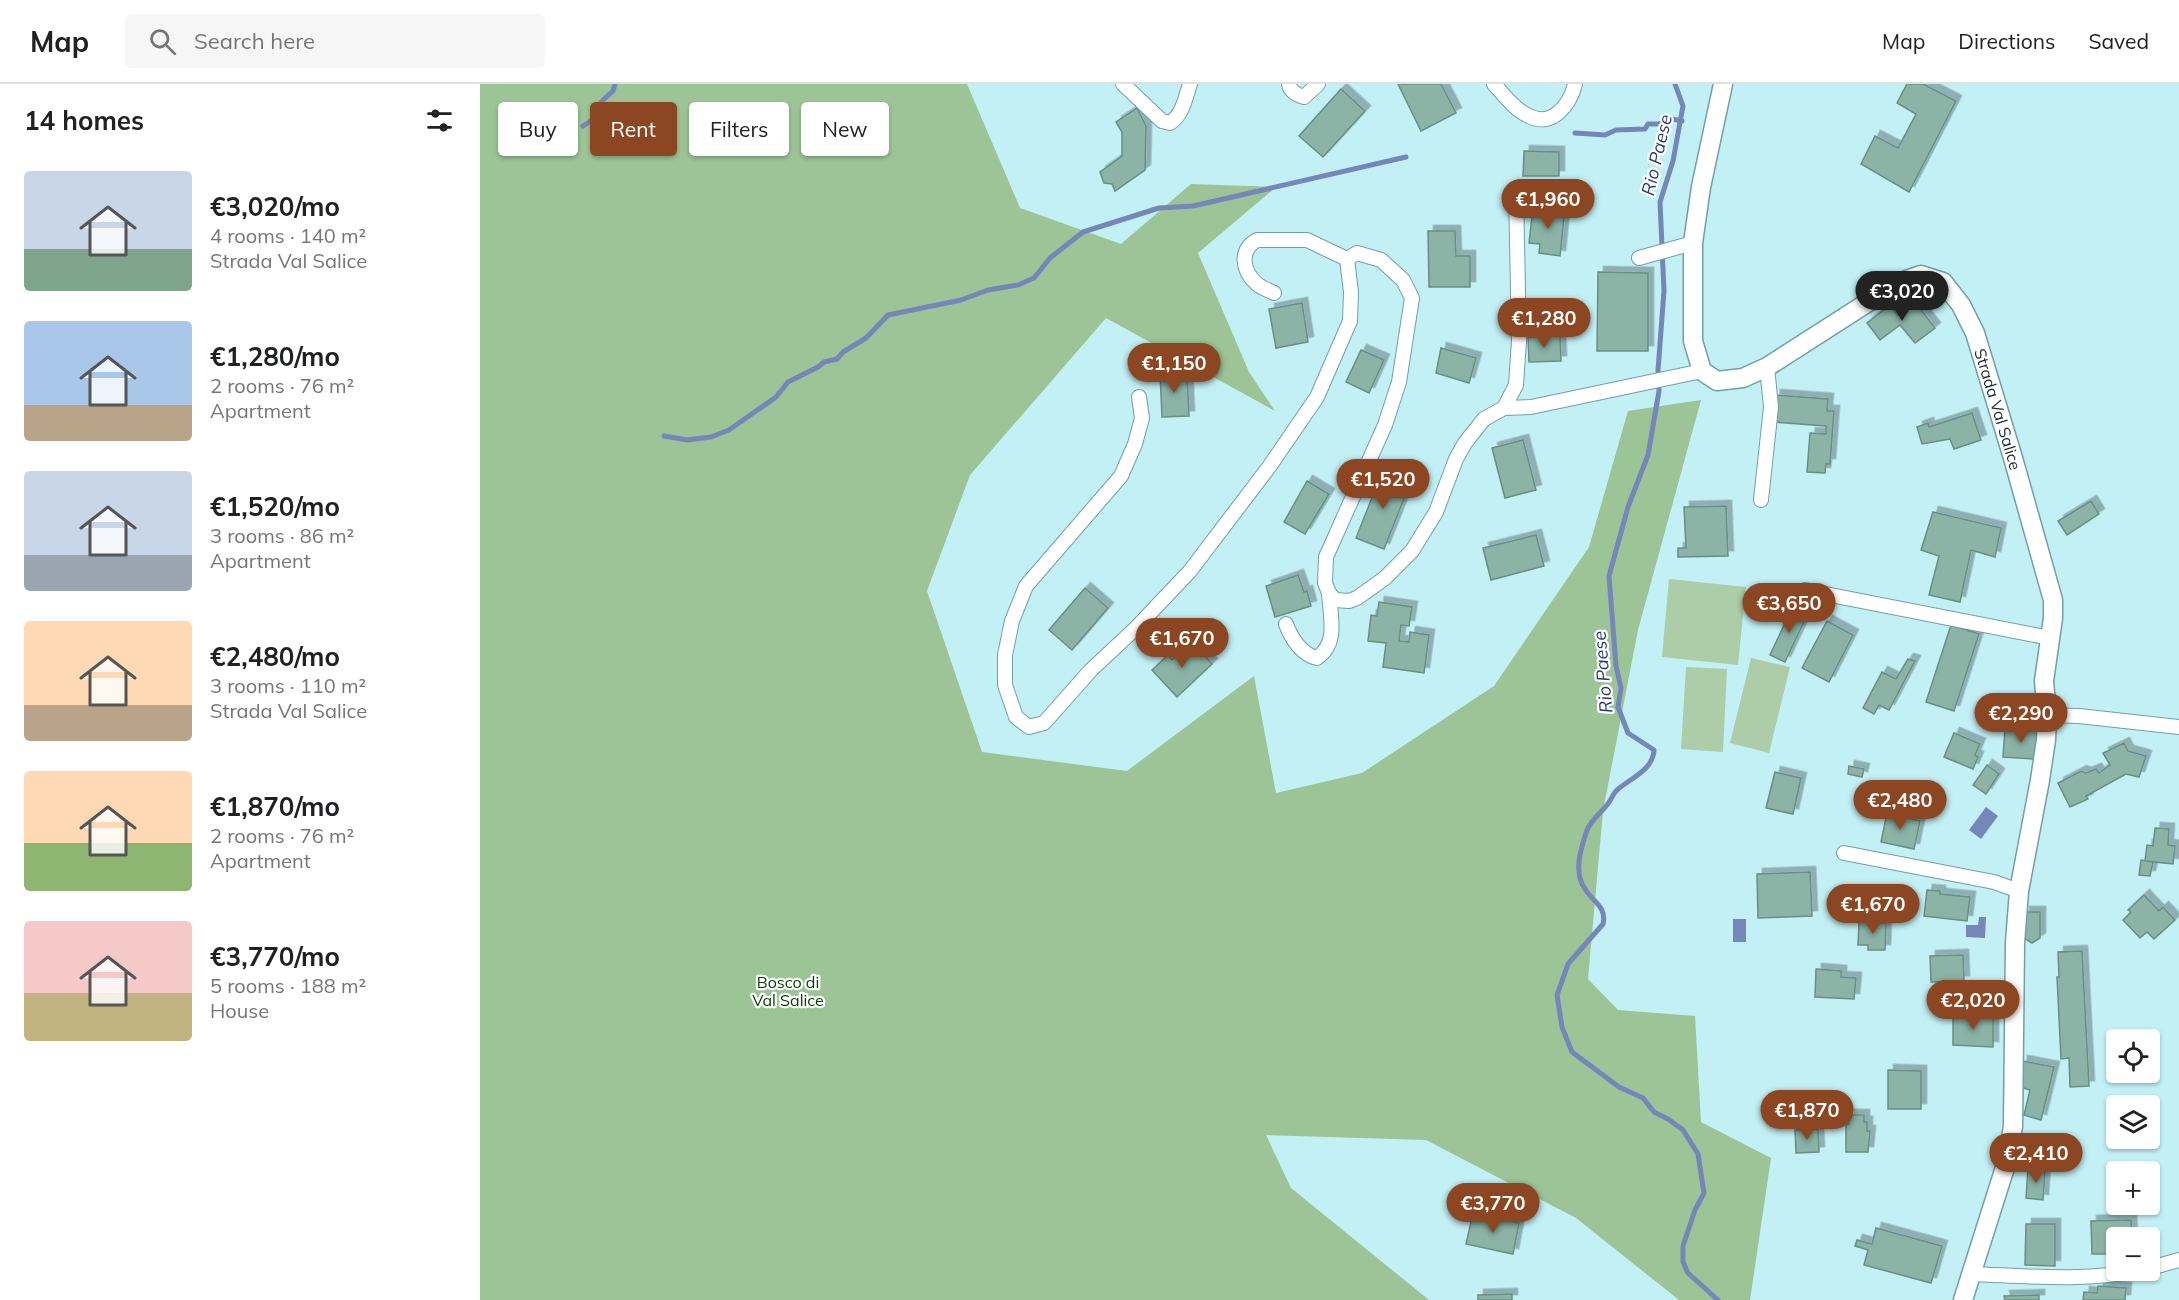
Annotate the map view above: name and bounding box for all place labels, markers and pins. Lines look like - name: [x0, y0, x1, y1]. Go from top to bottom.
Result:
- pin: €1,960: [1499, 179, 1597, 230]
- pin: €3,020: [1853, 271, 1951, 322]
- pin: €1,280: [1495, 298, 1593, 349]
- pin: €1,150: [1125, 343, 1223, 394]
- pin: €1,520: [1334, 459, 1432, 510]
- pin: €3,650: [1740, 583, 1838, 634]
- pin: €1,670: [1133, 618, 1231, 669]
- pin: €2,290: [1972, 693, 2070, 744]
- pin: €2,480: [1851, 780, 1949, 831]
- pin: €1,670: [1824, 884, 1922, 935]
- pin: €2,020: [1924, 980, 2022, 1031]
- pin: €1,870: [1758, 1090, 1856, 1141]
- pin: €2,410: [1987, 1133, 2085, 1184]
- pin: €3,770: [1444, 1183, 1542, 1234]

